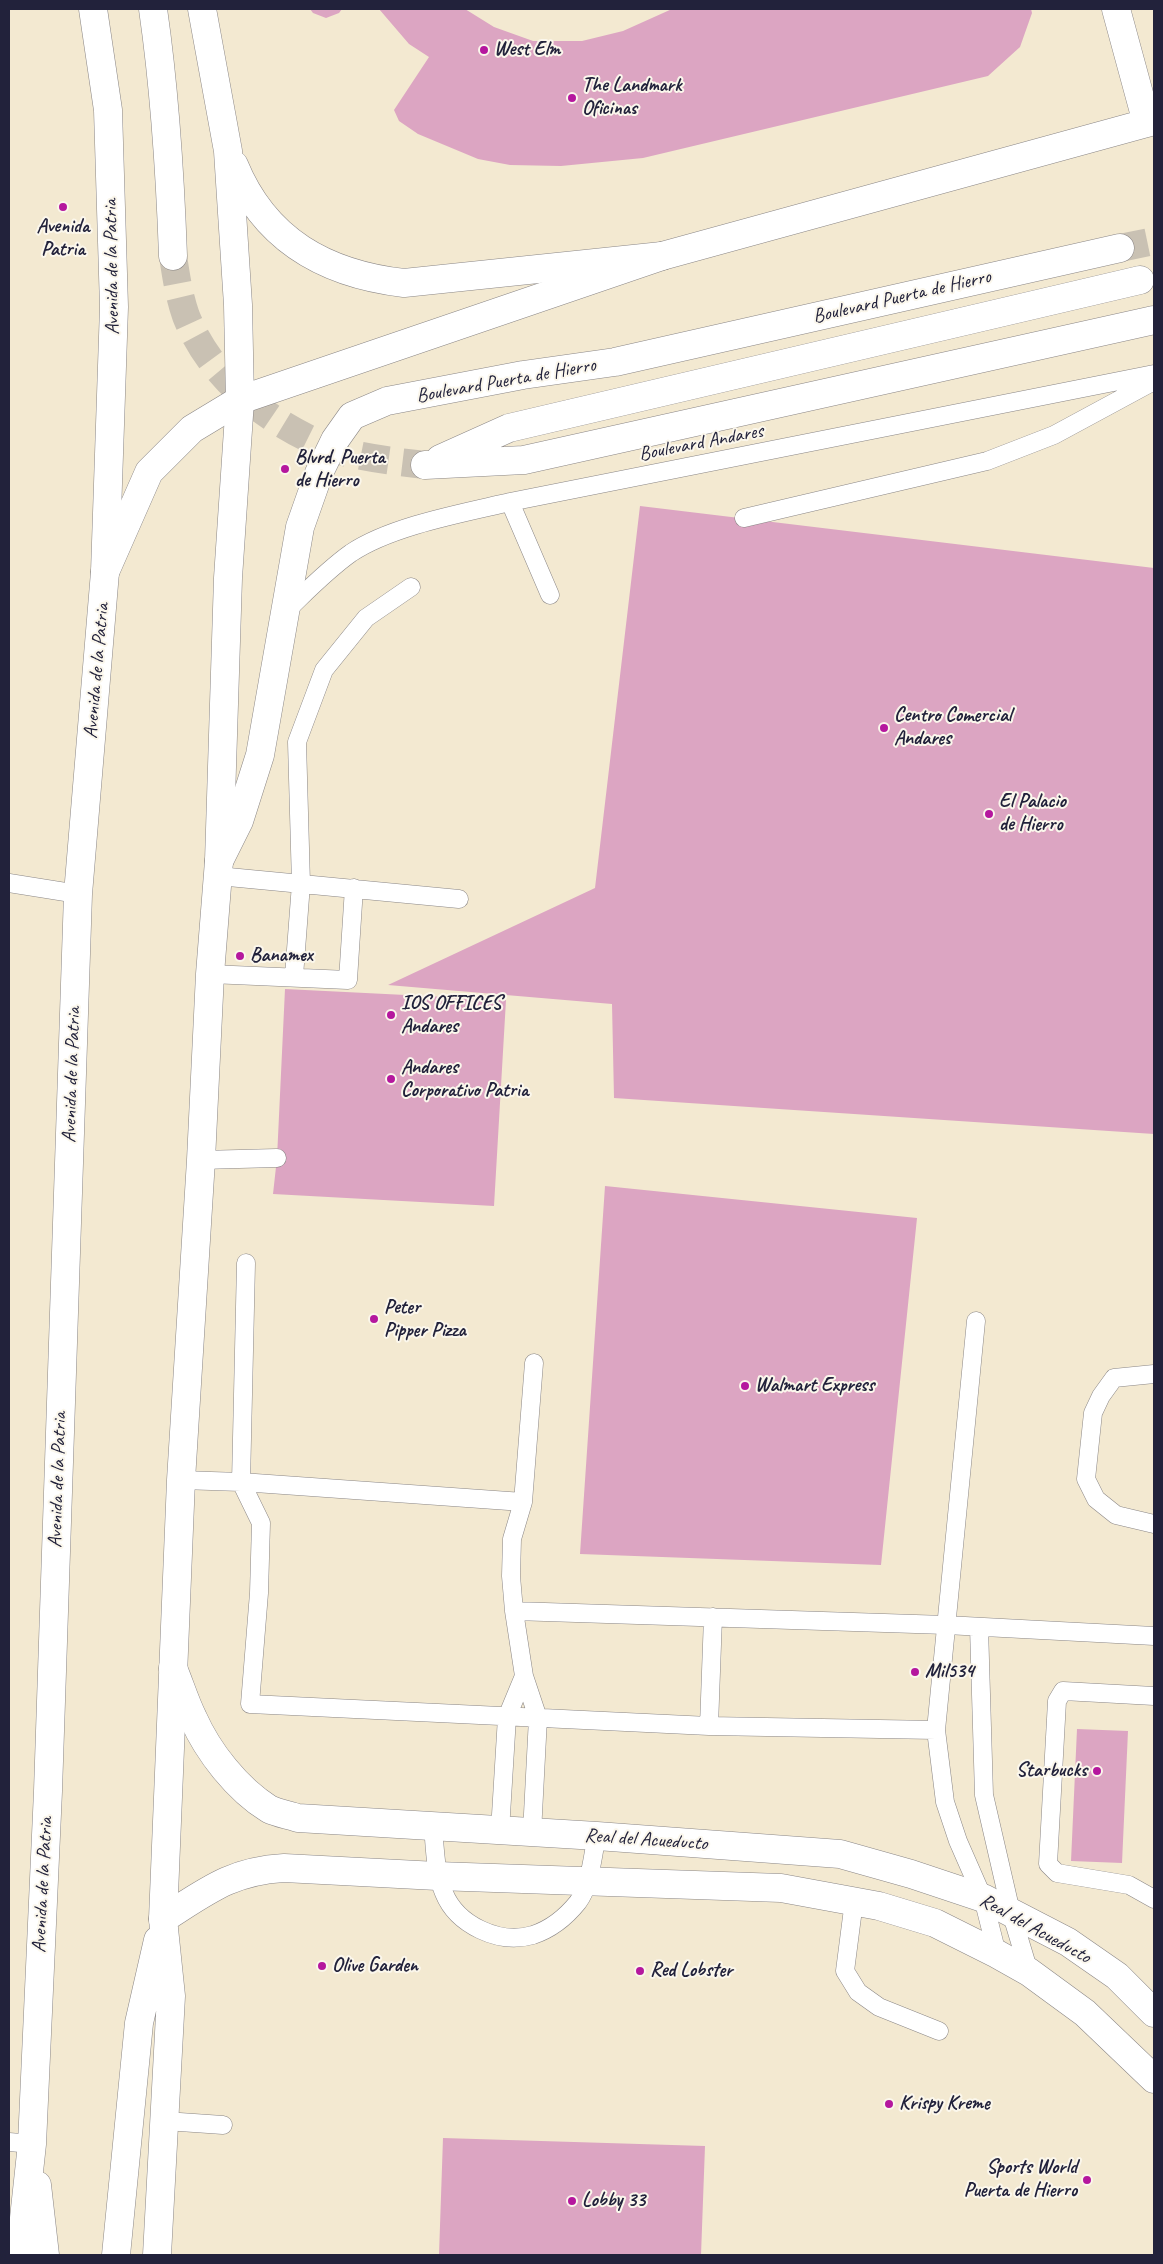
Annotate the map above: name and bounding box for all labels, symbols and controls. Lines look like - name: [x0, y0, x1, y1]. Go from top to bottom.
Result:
- place label: West Elm: [494, 38, 560, 62]
- marker: West Elm: [478, 44, 490, 56]
- place label: The Landmark Oficinas: [582, 74, 681, 121]
- marker: The Landmark Oficinas: [566, 92, 578, 104]
- street label: Avenida de la Patria: [99, 199, 125, 335]
- marker: Avenida Patria: [57, 201, 69, 213]
- place label: Avenida Patria: [37, 215, 89, 262]
- street label: Boulevard Puerta de Hierro: [811, 265, 993, 329]
- street label: Boulevard Puerta de Hierro: [414, 353, 598, 409]
- street label: Boulevard Andares: [637, 419, 765, 467]
- place label: Blvrd. Puerta de Hierro: [295, 446, 385, 493]
- marker: Blvrd. Puerta de Hierro: [279, 463, 291, 475]
- street label: Avenida de la Patria: [79, 602, 115, 740]
- place label: Centro Comercial Andares: [894, 704, 1011, 751]
- marker: Centro Comercial Andares: [878, 722, 890, 734]
- place label: El Palacio de Hierro: [999, 790, 1066, 837]
- marker: El Palacio de Hierro: [983, 808, 995, 820]
- place label: Banamex: [250, 944, 313, 968]
- marker: Banamex: [234, 950, 246, 962]
- place label: IOS OFFICES Andares: [401, 992, 501, 1039]
- street label: Avenida de la Patria: [58, 1007, 86, 1143]
- marker: IOS OFFICES Andares: [385, 1009, 397, 1021]
- place label: Andares Corporativo Patria: [401, 1056, 528, 1103]
- marker: Andares Corporativo Patria: [385, 1073, 397, 1085]
- place label: Peter Pipper Pizza: [384, 1296, 466, 1343]
- marker: Peter Pipper Pizza: [368, 1313, 380, 1325]
- place label: Walmart Express: [755, 1374, 874, 1398]
- marker: Walmart Express: [739, 1380, 751, 1392]
- street label: Avenida de la Patria: [44, 1412, 72, 1548]
- place label: Mil534: [925, 1660, 974, 1684]
- marker: Mil534: [909, 1666, 921, 1678]
- place label: Starbucks: [1016, 1759, 1087, 1783]
- marker: Starbucks: [1091, 1765, 1103, 1777]
- street label: Avenida de la Patria: [27, 1817, 59, 1953]
- street label: Real del Acueducto: [584, 1824, 708, 1856]
- street label: Real del Acueducto: [975, 1889, 1095, 1969]
- place label: Olive Garden: [332, 1954, 418, 1978]
- place label: Red Lobster: [650, 1959, 732, 1983]
- marker: Olive Garden: [316, 1960, 328, 1972]
- marker: Red Lobster: [634, 1965, 646, 1977]
- place label: Krispy Kreme: [899, 2092, 990, 2116]
- marker: Krispy Kreme: [883, 2098, 895, 2110]
- place label: Sports World Puerta de Hierro: [964, 2156, 1077, 2203]
- marker: Sports World Puerta de Hierro: [1081, 2174, 1093, 2186]
- place label: Lobby 33: [582, 2189, 645, 2213]
- marker: Lobby 33: [566, 2195, 578, 2207]

